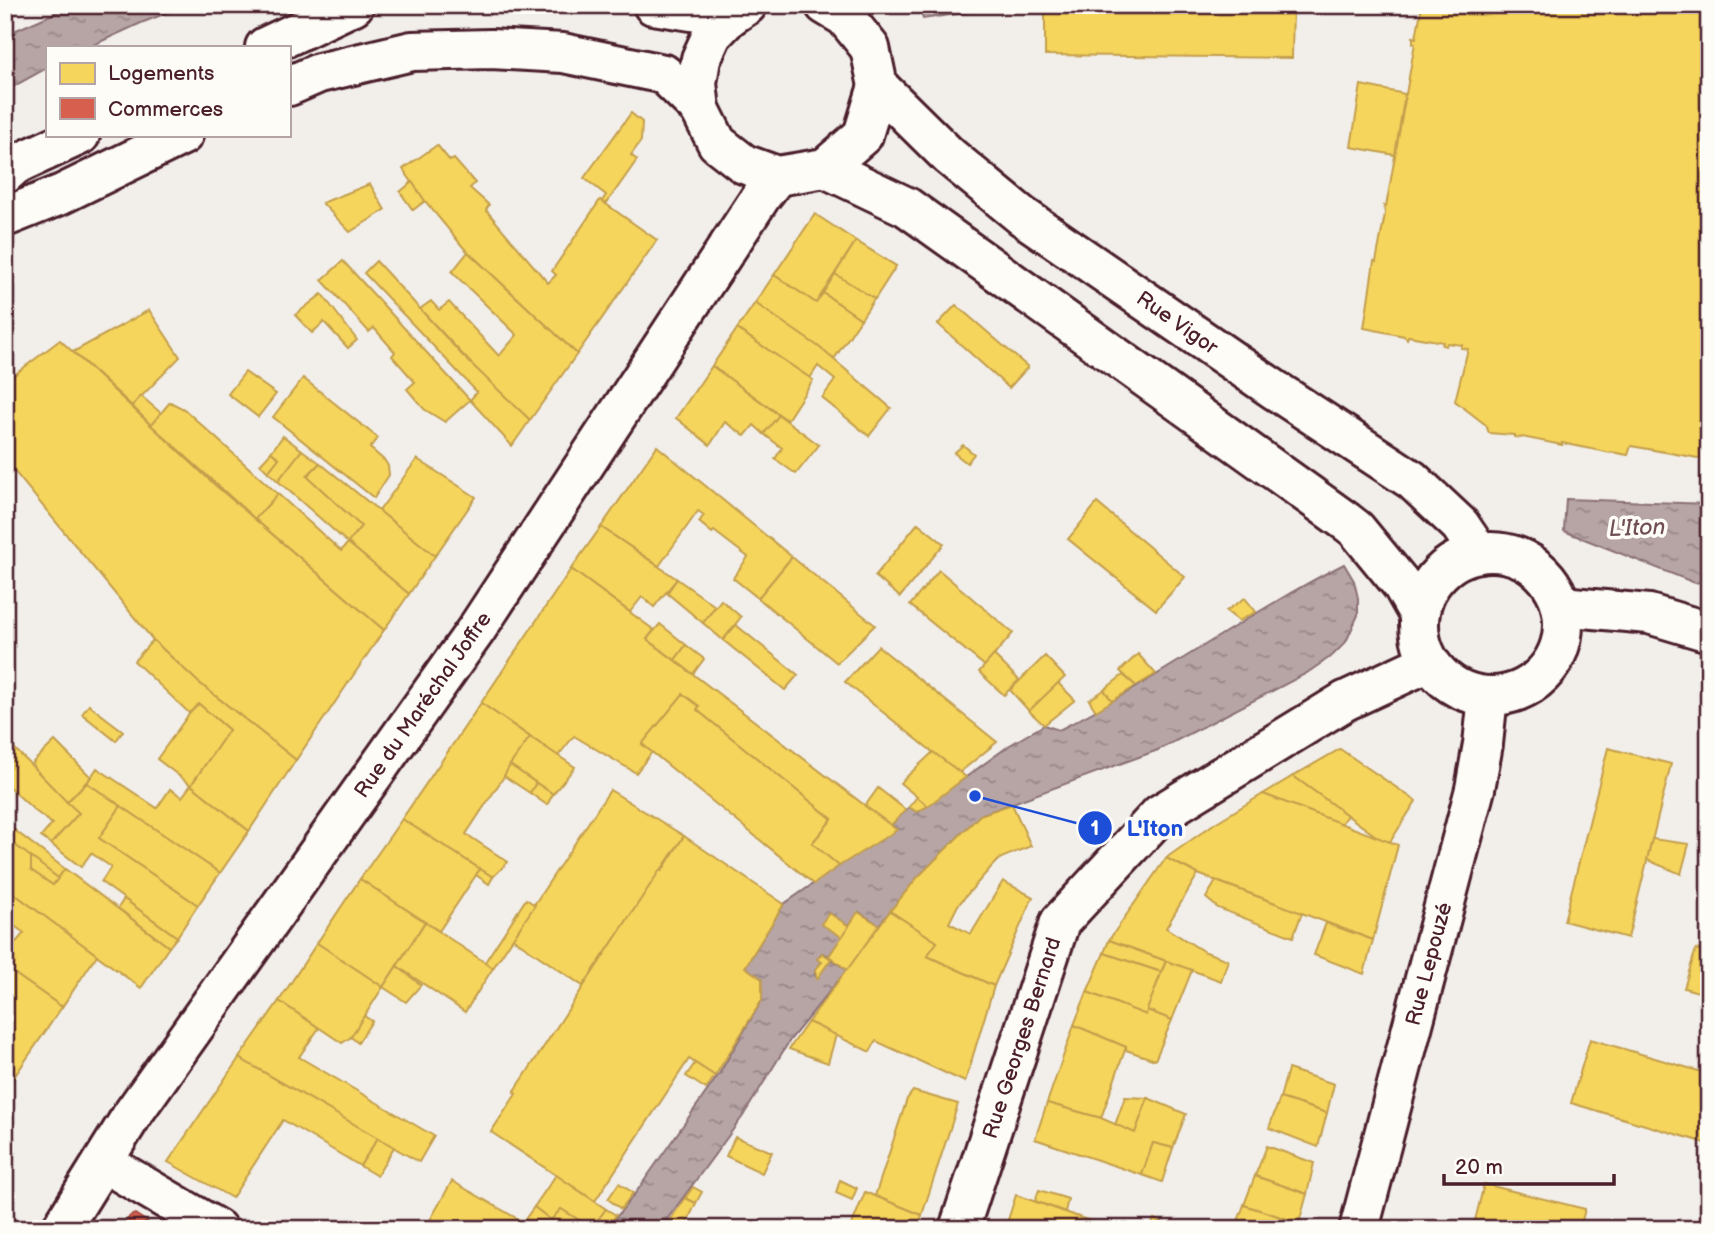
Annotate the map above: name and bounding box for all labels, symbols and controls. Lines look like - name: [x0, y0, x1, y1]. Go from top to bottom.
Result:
- legend: [46, 46, 290, 136]
- text: Logements: [108, 61, 214, 86]
- text: Commerces: [108, 97, 223, 122]
- street label: Rue Vigor: [1131, 286, 1223, 360]
- water label: L'Iton: [1608, 513, 1666, 543]
- street label: Rue du Maréchal Joffre: [349, 607, 497, 803]
- callout: L'Iton: [1077, 806, 1197, 850]
- text: L'Iton: [1127, 815, 1183, 843]
- text: 1: [1091, 816, 1099, 841]
- street label: Rue Lepouzé: [1401, 899, 1458, 1028]
- street label: Rue Georges Bernard: [978, 934, 1066, 1142]
- scale bar: [1444, 1143, 1614, 1187]
- text: 20 m: [1455, 1155, 1503, 1180]

